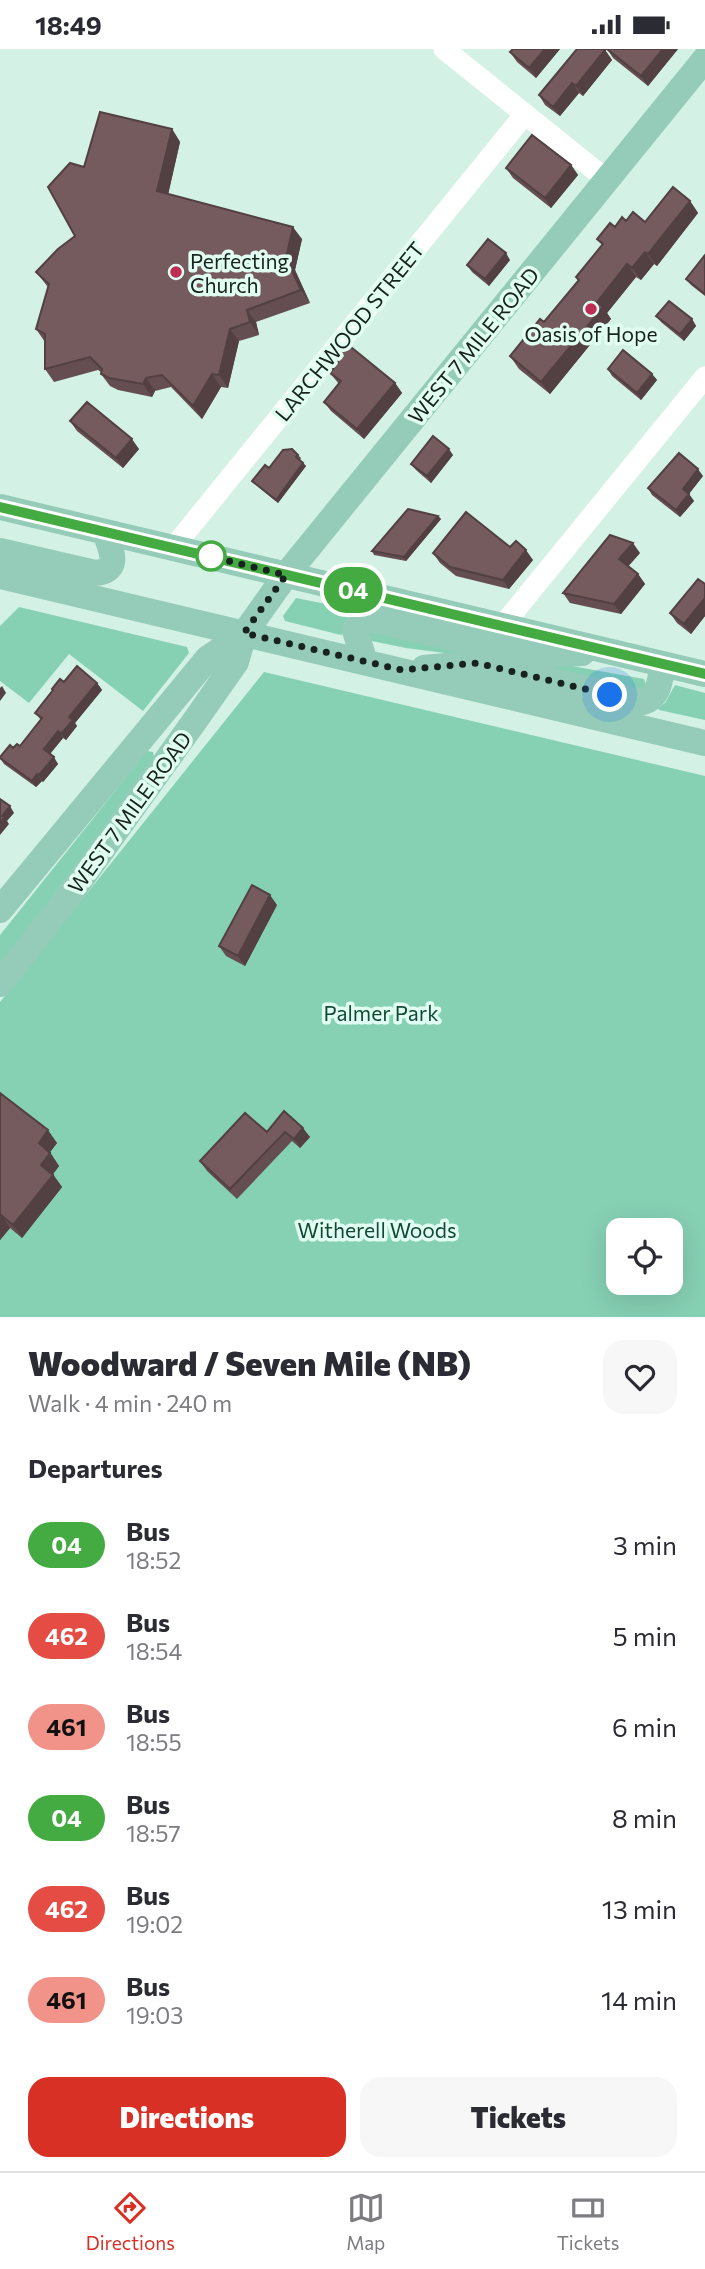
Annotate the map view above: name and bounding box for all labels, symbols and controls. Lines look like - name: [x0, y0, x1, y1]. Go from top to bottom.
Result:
- text: 18:49: [35, 9, 102, 40]
- street label: LARCHWOOD STREET: [269, 236, 429, 426]
- place label: Perfecting Church: [190, 248, 289, 297]
- street label: WEST 7 MILE ROAD: [402, 262, 544, 428]
- marker: Perfecting Church: [168, 264, 184, 280]
- marker: Oasis of Hope: [583, 301, 599, 317]
- place label: Oasis of Hope: [524, 321, 658, 346]
- unlabelled marker: [196, 541, 226, 571]
- line badge: 04: [322, 567, 384, 613]
- text: 04: [338, 575, 368, 604]
- your location: [592, 677, 627, 712]
- street label: WEST 7 MILE ROAD: [62, 726, 196, 898]
- park label: Palmer Park: [323, 1000, 439, 1025]
- park label: Witherell Woods: [297, 1217, 457, 1242]
- map controls: [606, 1218, 683, 1295]
- button: locate: [606, 1218, 683, 1295]
- button: heart: [603, 1340, 677, 1414]
- text: Woodward / Seven Mile (NB): [28, 1342, 471, 1383]
- text: Walk · 4 min · 240 m: [28, 1389, 232, 1417]
- text: Departures: [28, 1452, 163, 1483]
- text: Bus: [126, 1515, 170, 1546]
- text: 3 min: [613, 1529, 677, 1560]
- text: 04: [51, 1530, 82, 1559]
- text: 18:52: [126, 1546, 181, 1574]
- text: Bus: [126, 1606, 170, 1637]
- text: 5 min: [613, 1620, 677, 1651]
- text: 462: [45, 1621, 88, 1650]
- text: 18:54: [126, 1637, 182, 1665]
- text: Bus: [126, 1697, 170, 1728]
- text: 6 min: [612, 1711, 677, 1742]
- text: 461: [46, 1712, 87, 1741]
- text: 18:55: [126, 1728, 182, 1756]
- text: Bus: [126, 1788, 170, 1819]
- text: 8 min: [612, 1802, 677, 1833]
- text: 04: [51, 1803, 82, 1832]
- text: 18:57: [126, 1819, 181, 1847]
- text: Bus: [126, 1879, 170, 1910]
- text: 13 min: [602, 1893, 677, 1924]
- text: 462: [45, 1894, 88, 1923]
- text: 19:02: [126, 1910, 183, 1938]
- text: Bus: [126, 1970, 170, 2001]
- text: 14 min: [601, 1984, 677, 2015]
- text: 461: [46, 1985, 87, 2014]
- text: 19:03: [126, 2001, 183, 2029]
- button: Directions: [28, 2077, 346, 2157]
- button: Tickets: [360, 2077, 677, 2157]
- tab: Directions: [86, 2189, 175, 2254]
- tab: Map: [346, 2189, 385, 2254]
- tab: Tickets: [557, 2189, 619, 2254]

